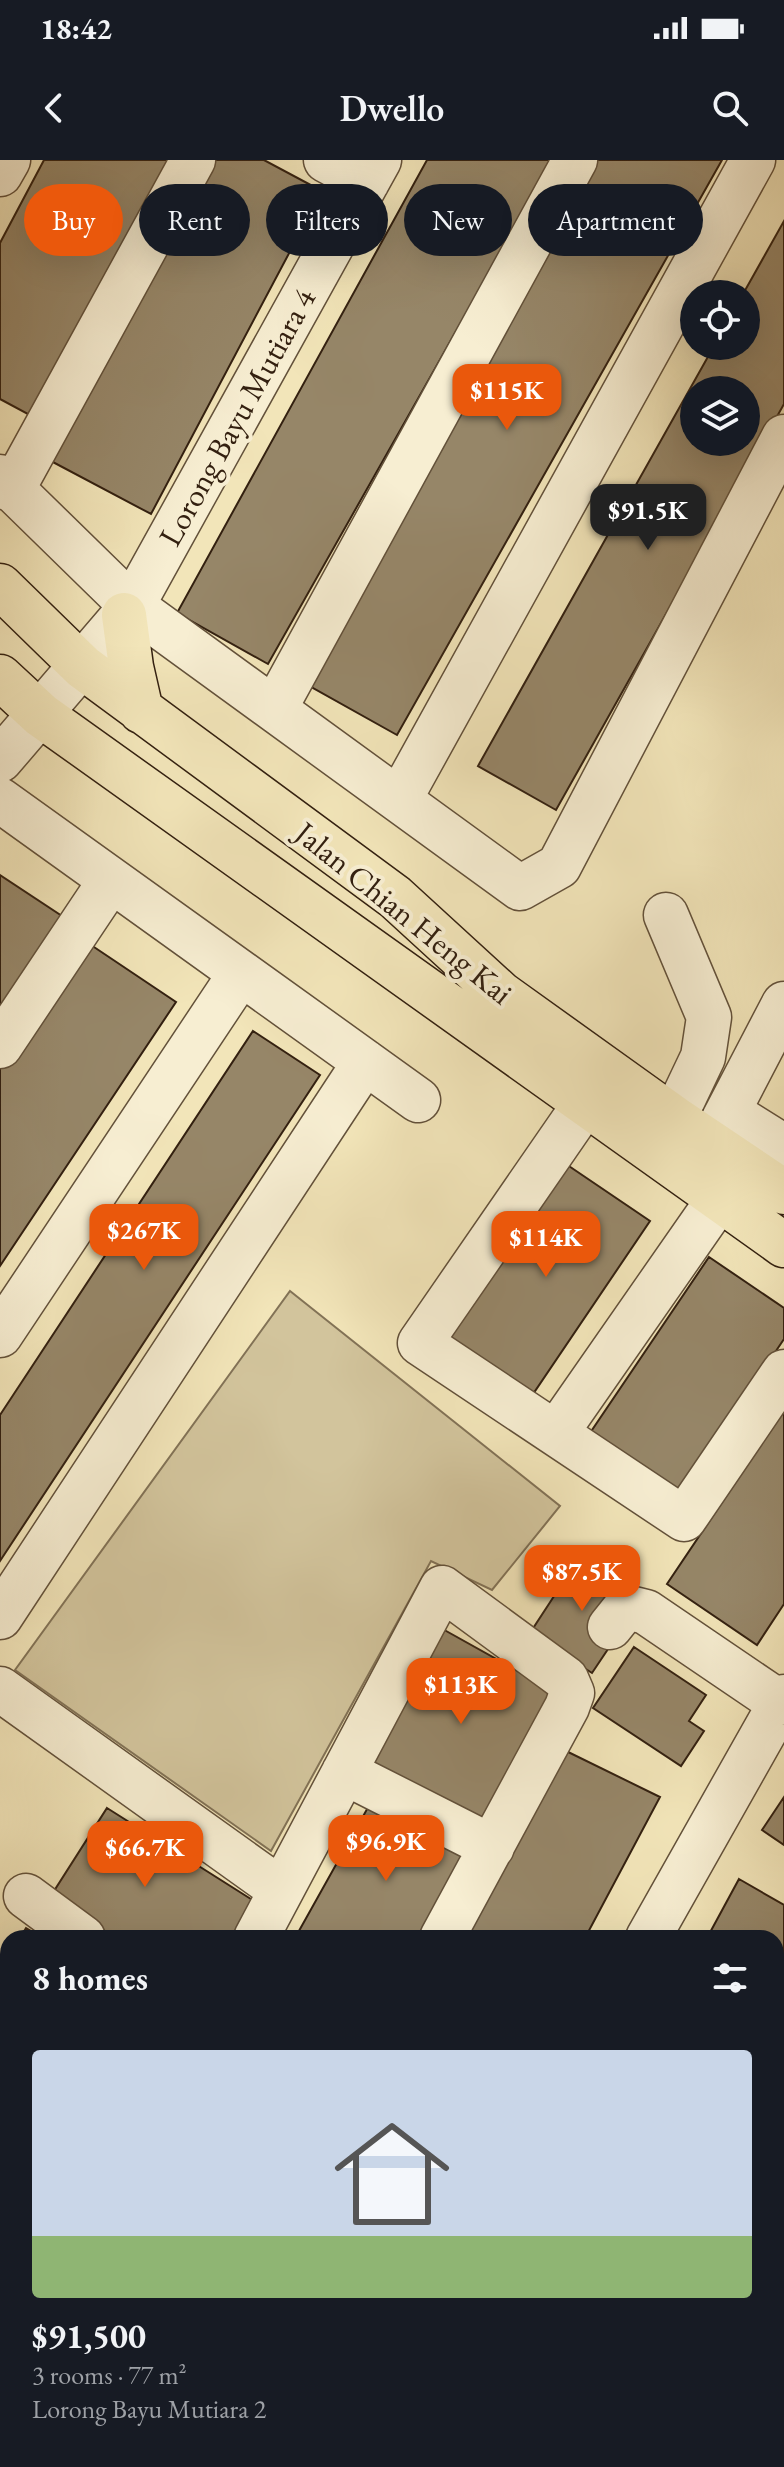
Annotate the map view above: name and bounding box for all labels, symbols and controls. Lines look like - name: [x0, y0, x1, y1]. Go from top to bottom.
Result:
- text: 18:42: [40, 9, 112, 48]
- text: Dwello: [340, 85, 444, 132]
- icon: back: [32, 86, 76, 130]
- icon: search: [708, 86, 752, 130]
- chip: Buy: [24, 184, 123, 256]
- chip: Rent: [139, 184, 250, 256]
- chip: Filters: [266, 184, 388, 256]
- chip: New: [404, 184, 512, 256]
- chip: Apartment: [528, 184, 703, 256]
- street label: Lorong Bayu Mutiara 4: [149, 280, 326, 553]
- map controls: [680, 280, 760, 456]
- button: locate: [680, 280, 760, 360]
- pin: $115K: [451, 364, 563, 432]
- text: $115K: [470, 373, 544, 407]
- button: layers: [680, 376, 760, 456]
- pin: $91.5K: [583, 484, 713, 552]
- text: $91.5K: [608, 493, 688, 527]
- street label: Jalan Chian Heng Kai: [284, 810, 522, 1014]
- pin: $267K: [88, 1204, 200, 1272]
- pin: $114K: [490, 1211, 602, 1279]
- text: $267K: [107, 1213, 181, 1247]
- text: $114K: [509, 1220, 583, 1254]
- pin: $87.5K: [517, 1545, 647, 1613]
- text: $87.5K: [542, 1554, 622, 1588]
- pin: $113K: [405, 1658, 517, 1726]
- text: $113K: [424, 1667, 498, 1701]
- pin: $96.9K: [321, 1815, 451, 1883]
- pin: $66.7K: [80, 1821, 210, 1889]
- text: $96.9K: [346, 1824, 426, 1858]
- text: $66.7K: [105, 1830, 185, 1864]
- text: 8 homes: [32, 1956, 148, 2000]
- icon: filters: [708, 1956, 752, 2000]
- icon: home: [320, 2102, 464, 2246]
- text: $91,500: [32, 2314, 146, 2358]
- text: 3 rooms · 77 m²: [32, 2358, 187, 2392]
- text: Lorong Bayu Mutiara 2: [32, 2392, 266, 2426]

